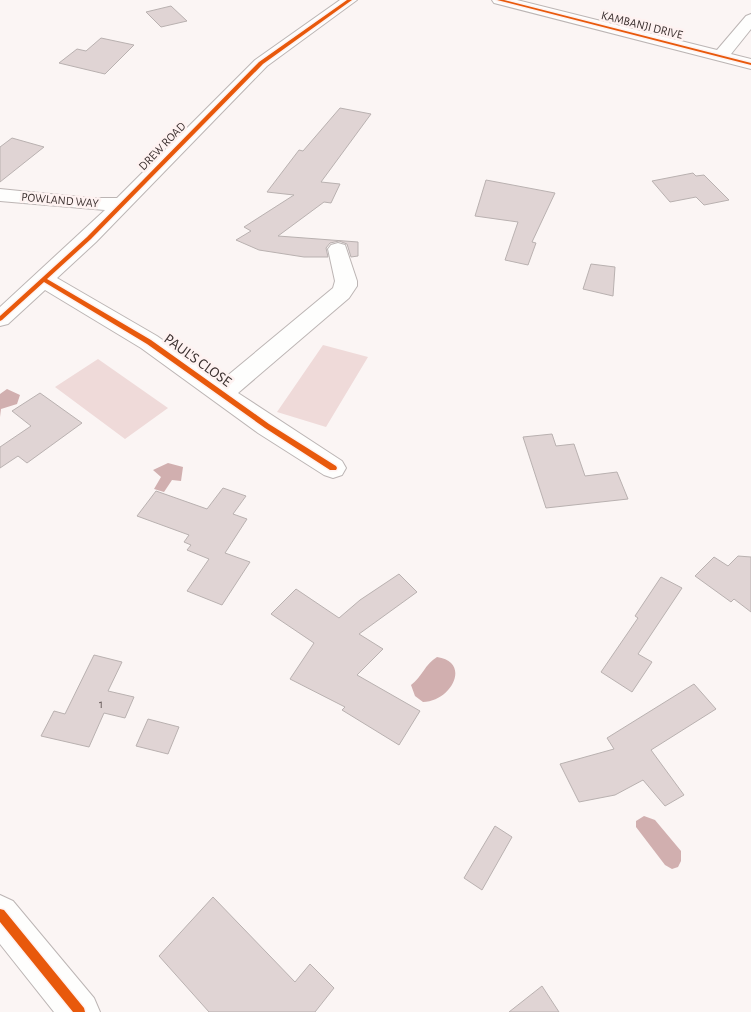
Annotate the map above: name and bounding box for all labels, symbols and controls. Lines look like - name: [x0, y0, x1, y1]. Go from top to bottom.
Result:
- street label: KAMBANJI DRIVE: [600, 9, 684, 41]
- street label: DREW ROAD: [136, 120, 188, 172]
- street label: POWLAND WAY: [21, 191, 100, 209]
- street label: PAUL'S CLOSE: [161, 331, 234, 390]
- house number: 1: [99, 698, 103, 710]

